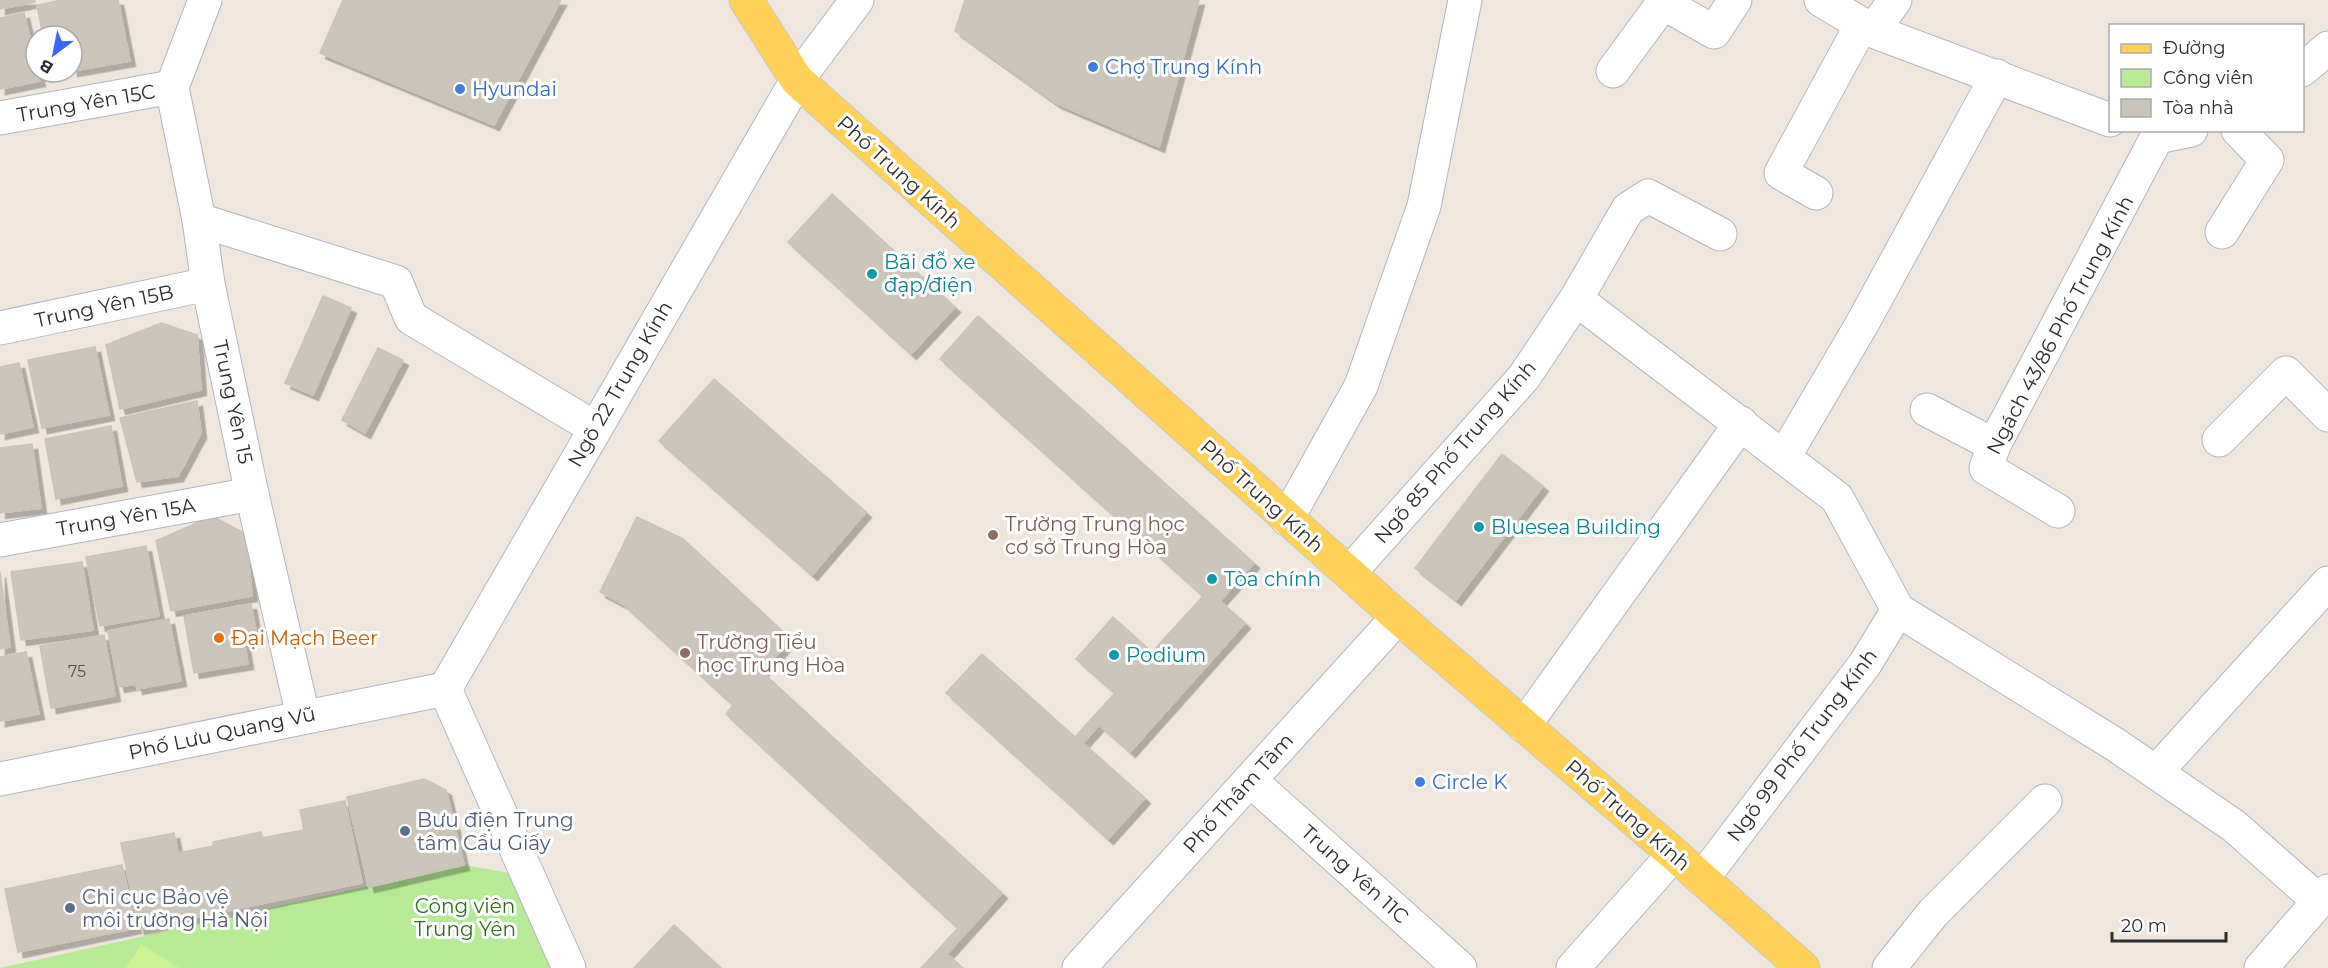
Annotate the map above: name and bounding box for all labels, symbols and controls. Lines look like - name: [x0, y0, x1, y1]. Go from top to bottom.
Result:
- north arrow: [24, 24, 84, 84]
- legend: [2109, 24, 2304, 132]
- text: Đường: [2163, 37, 2226, 59]
- text: B: [36, 55, 57, 78]
- place label: Chợ Trung Kính: [1105, 55, 1262, 79]
- marker: Chợ Trung Kính: [1086, 60, 1100, 74]
- text: Công viên: [2163, 67, 2254, 89]
- place label: Hyundai: [472, 77, 557, 101]
- street label: Trung Yên 15C: [15, 79, 157, 127]
- marker: Hyundai: [453, 82, 467, 96]
- text: Tòa nhà: [2163, 97, 2234, 119]
- street label: Phố Trung Kính: [832, 110, 966, 234]
- street label: Ngách 43/86 Phố Trung Kính: [1981, 191, 2139, 459]
- place label: Bãi đỗ xe đạp/điện: [884, 250, 975, 297]
- marker: Bãi đỗ xe đạp/điện: [865, 267, 879, 281]
- street label: Trung Yên 15B: [32, 280, 176, 332]
- street label: Ngõ 22 Trung Kính: [563, 297, 677, 471]
- street label: Trung Yên 15: [208, 338, 258, 466]
- street label: Ngõ 85 Phố Trung Kính: [1369, 356, 1541, 548]
- street label: Phố Trung Kính: [1195, 434, 1329, 558]
- street label: Trung Yên 15A: [55, 493, 198, 541]
- place label: Trường Trung học cơ sở Trung Hòa: [1005, 512, 1185, 559]
- place label: Bluesea Building: [1491, 515, 1661, 539]
- marker: Bluesea Building: [1472, 520, 1486, 534]
- marker: Trường Trung học cơ sở Trung Hòa: [986, 528, 1000, 542]
- place label: Tòa chính: [1224, 567, 1321, 591]
- marker: Tòa chính: [1205, 572, 1219, 586]
- place label: Đại Mạch Beer: [231, 626, 378, 650]
- place label: Trường Tiểu học Trung Hòa: [697, 630, 845, 677]
- marker: Đại Mạch Beer: [212, 631, 226, 645]
- place label: Podium: [1126, 643, 1206, 667]
- street label: Ngõ 99 Phố Trung Kính: [1722, 644, 1882, 846]
- marker: Trường Tiểu học Trung Hòa: [678, 646, 692, 660]
- marker: Podium: [1107, 648, 1121, 662]
- house number: 75: [68, 662, 86, 681]
- street label: Phố Lưu Quang Vũ: [126, 701, 318, 765]
- street label: Phố Thâm Tâm: [1178, 728, 1298, 858]
- street label: Phố Trung Kính: [1561, 754, 1695, 876]
- place label: Circle K: [1432, 770, 1508, 794]
- marker: Circle K: [1413, 775, 1427, 789]
- place label: Bưu điện Trung tâm Cầu Giấy: [417, 808, 574, 855]
- street label: Trung Yên 11C: [1296, 820, 1414, 928]
- marker: Bưu điện Trung tâm Cầu Giấy: [398, 824, 412, 838]
- place label: Chi cục Bảo vệ môi trường Hà Nội: [82, 885, 268, 932]
- park label: Công viên Trung Yên: [414, 894, 516, 941]
- marker: Chi cục Bảo vệ môi trường Hà Nội: [63, 901, 77, 915]
- scale bar: [2112, 905, 2226, 943]
- text: 20 m: [2121, 915, 2167, 937]

